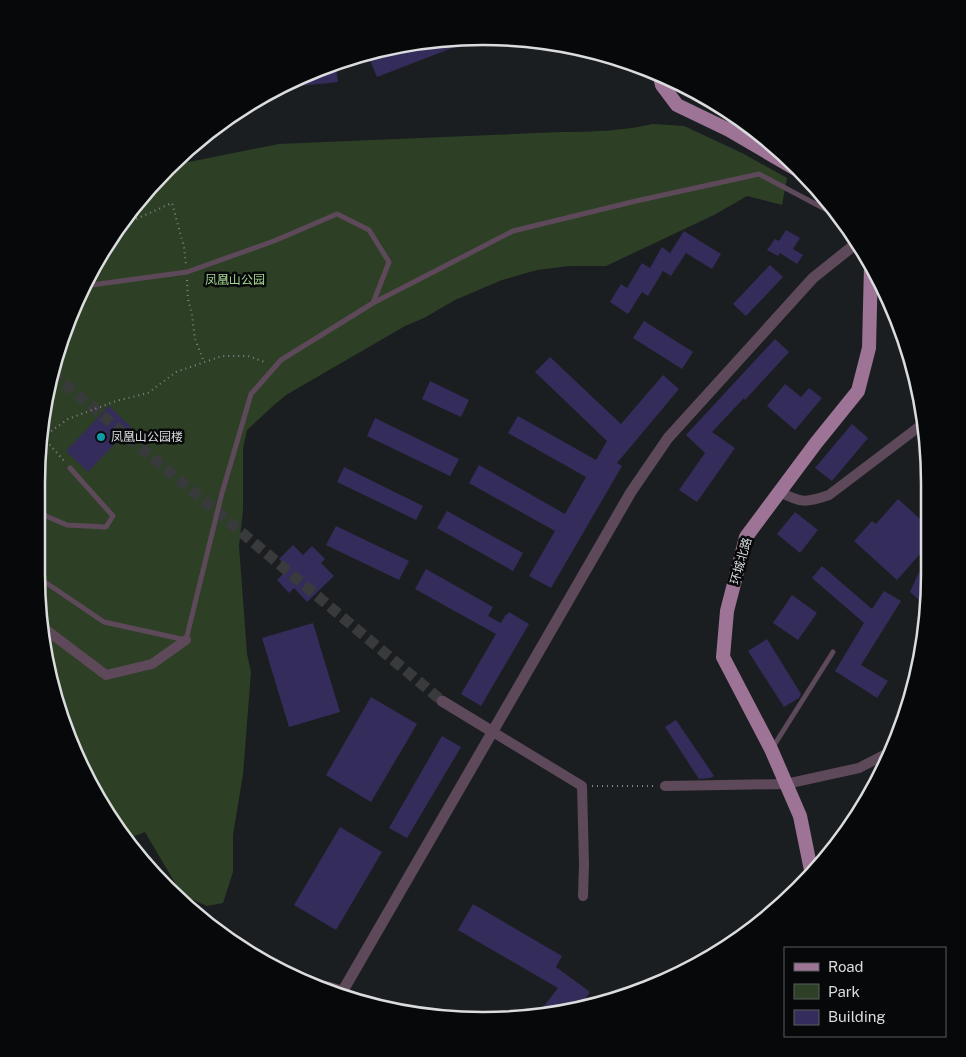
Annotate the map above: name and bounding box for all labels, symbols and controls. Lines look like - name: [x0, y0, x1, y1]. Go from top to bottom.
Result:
- park label: 凤凰山公园: [205, 273, 265, 287]
- place label: 凤凰山公园楼: [111, 430, 183, 444]
- marker: 凤凰山公园楼: [95, 431, 107, 443]
- street label: 环城北路: [728, 536, 754, 586]
- legend: [784, 947, 946, 1037]
- text: Road: [828, 958, 864, 975]
- text: Park: [828, 983, 860, 1000]
- text: Building: [828, 1008, 886, 1025]

